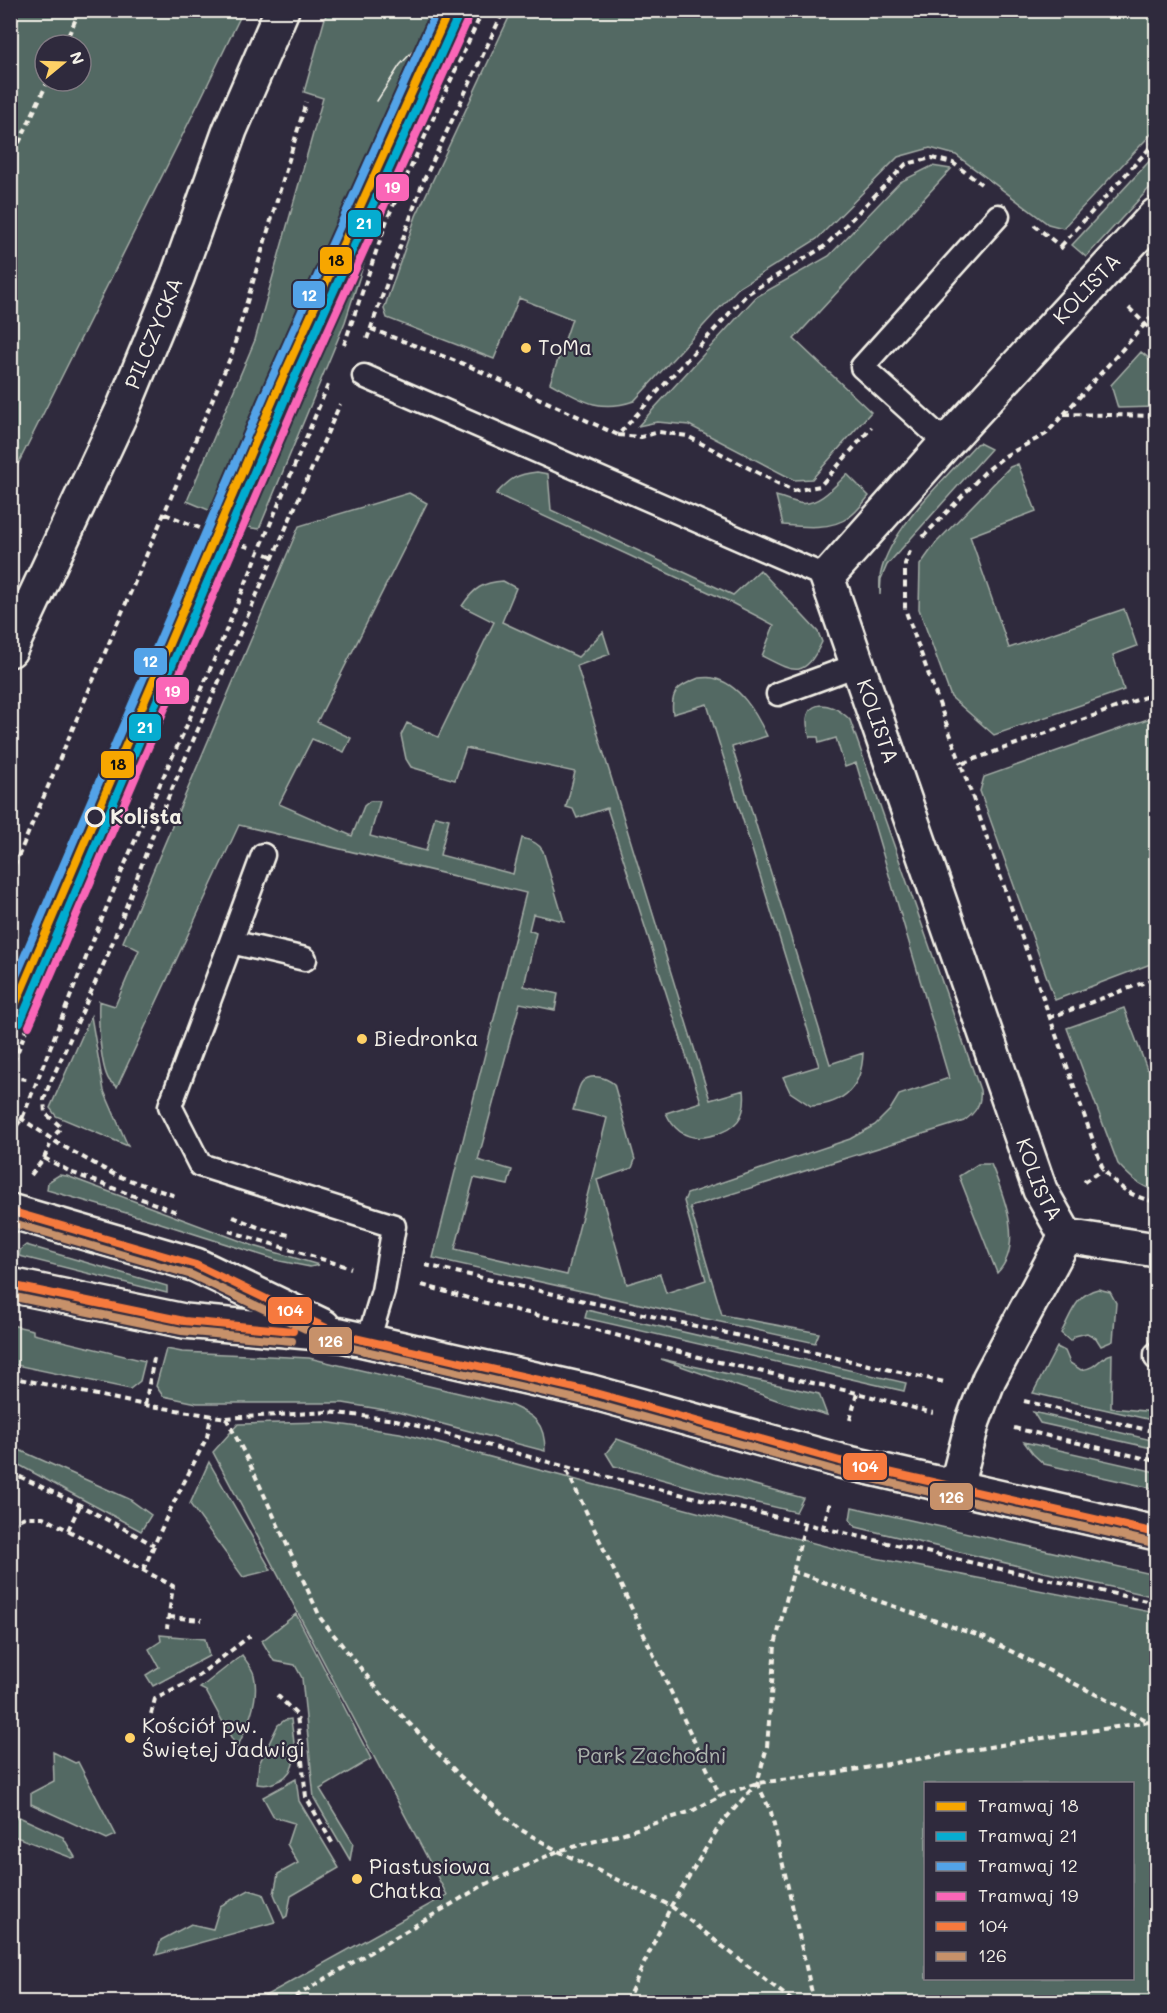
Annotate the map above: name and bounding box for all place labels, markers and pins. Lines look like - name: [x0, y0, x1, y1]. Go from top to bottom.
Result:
- place label: ToMa: [538, 333, 592, 360]
- marker: ToMa: [519, 341, 533, 355]
- place label: Kolista: [110, 802, 182, 829]
- marker: Kolista: [85, 807, 105, 827]
- place label: Biedronka: [374, 1024, 479, 1051]
- marker: Biedronka: [355, 1032, 369, 1046]
- place label: Kościół pw. Świętej Jadwigi: [142, 1711, 305, 1762]
- marker: Kościół pw. Świętej Jadwigi: [123, 1731, 137, 1745]
- place label: Piastusiowa Chatka: [369, 1852, 491, 1903]
- marker: Piastusiowa Chatka: [350, 1872, 364, 1886]

